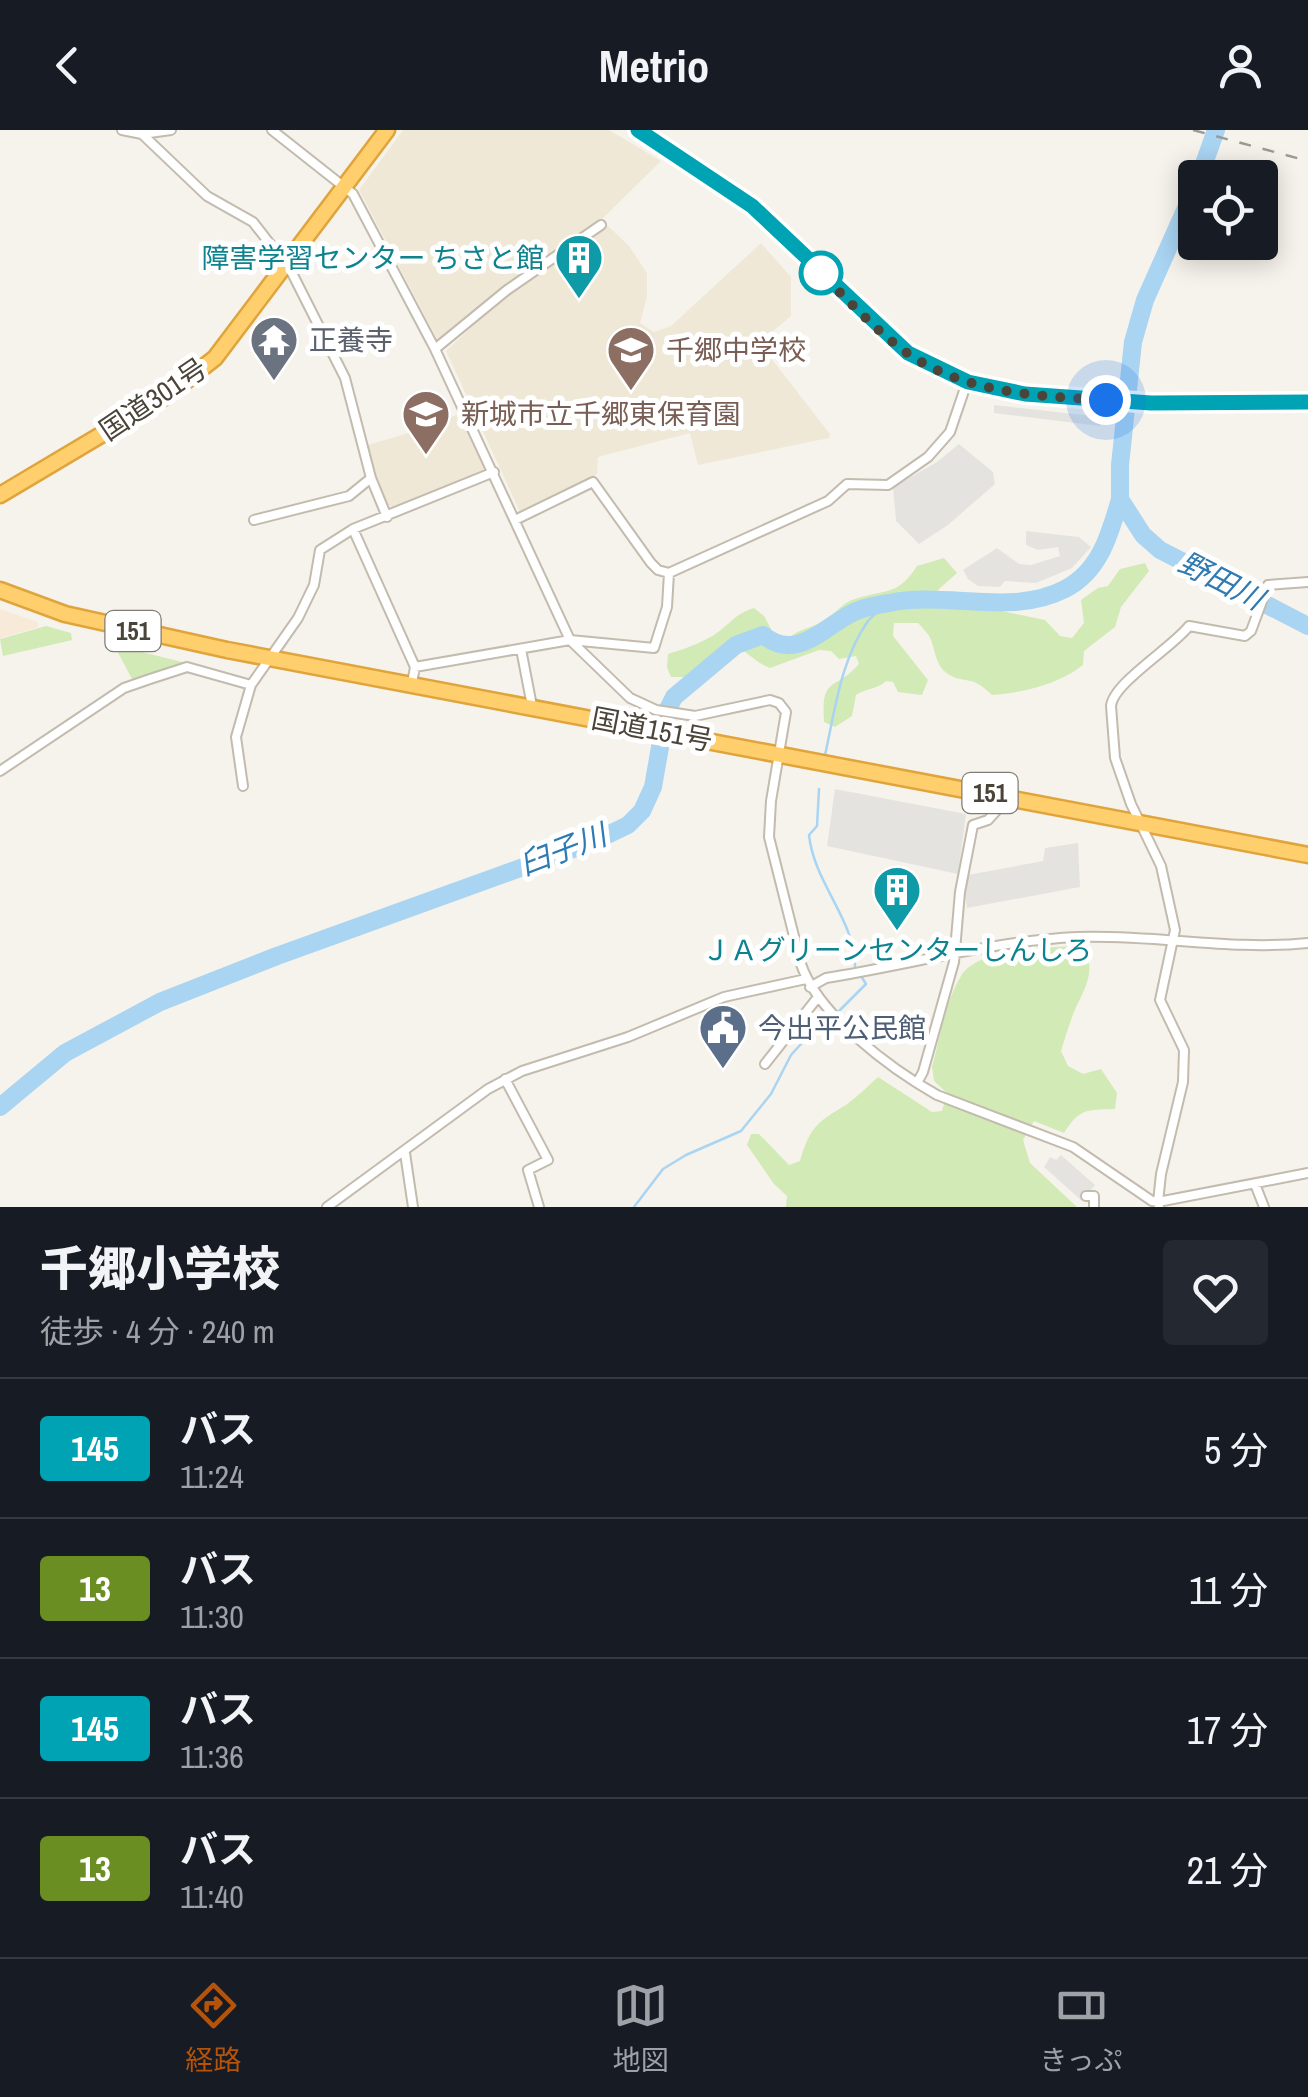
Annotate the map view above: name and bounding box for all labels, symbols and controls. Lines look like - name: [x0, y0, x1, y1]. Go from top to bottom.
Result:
- text: Metrio: [599, 35, 709, 96]
- icon: back: [40, 38, 95, 93]
- icon: person: [1213, 38, 1268, 93]
- map controls: [1178, 160, 1278, 260]
- button: locate: [1178, 160, 1278, 260]
- building icon: 障害学習センター ちさと館: [553, 232, 605, 300]
- place label: 障害学習センター ちさと館: [202, 239, 544, 277]
- unlabelled marker: [800, 252, 842, 294]
- temple icon: 正養寺: [248, 314, 300, 382]
- place label: 正養寺: [309, 321, 393, 359]
- school or university icon: 千郷中学校: [605, 324, 657, 392]
- place label: 千郷中学校: [666, 331, 806, 369]
- street label: 国道301号: [92, 349, 214, 449]
- your location: [1081, 375, 1131, 425]
- school or university icon: 新城市立千郷東保育園: [400, 388, 452, 456]
- place label: 新城市立千郷東保育園: [461, 395, 741, 433]
- water label: 野田川: [1172, 542, 1273, 620]
- road number: 151: [106, 611, 160, 651]
- street label: 国道151号: [588, 699, 716, 759]
- road number: 151: [962, 773, 1018, 813]
- water label: 臼子川: [513, 813, 615, 884]
- building icon: ＪＡグリーンセンターしんしろ: [871, 864, 923, 932]
- place label: ＪＡグリーンセンターしんしろ: [702, 931, 1092, 969]
- public building icon: 今出平公民館: [697, 1002, 749, 1070]
- place label: 今出平公民館: [758, 1009, 926, 1047]
- text: 千郷小学校: [40, 1236, 280, 1301]
- button: heart: [1163, 1240, 1268, 1345]
- text: 徒歩 · 4 分 · 240 m: [40, 1310, 275, 1353]
- text: バス: [180, 1404, 256, 1455]
- text: 145: [71, 1425, 119, 1472]
- text: 5 分: [1204, 1425, 1268, 1476]
- text: 11:24: [180, 1455, 244, 1498]
- text: バス: [180, 1544, 256, 1595]
- text: 13: [79, 1565, 111, 1612]
- text: 11 分: [1189, 1565, 1268, 1616]
- text: 11:30: [180, 1595, 244, 1638]
- text: バス: [180, 1684, 256, 1735]
- text: 145: [71, 1705, 119, 1752]
- text: 17 分: [1187, 1705, 1268, 1756]
- text: 11:36: [180, 1735, 244, 1778]
- text: バス: [180, 1824, 256, 1875]
- text: 13: [79, 1845, 111, 1892]
- text: 21 分: [1187, 1845, 1268, 1896]
- text: 11:40: [180, 1875, 244, 1918]
- tab: 経路: [186, 1978, 242, 2079]
- tab: 地図: [613, 1978, 669, 2079]
- tab: きっぷ: [1040, 1978, 1122, 2079]

